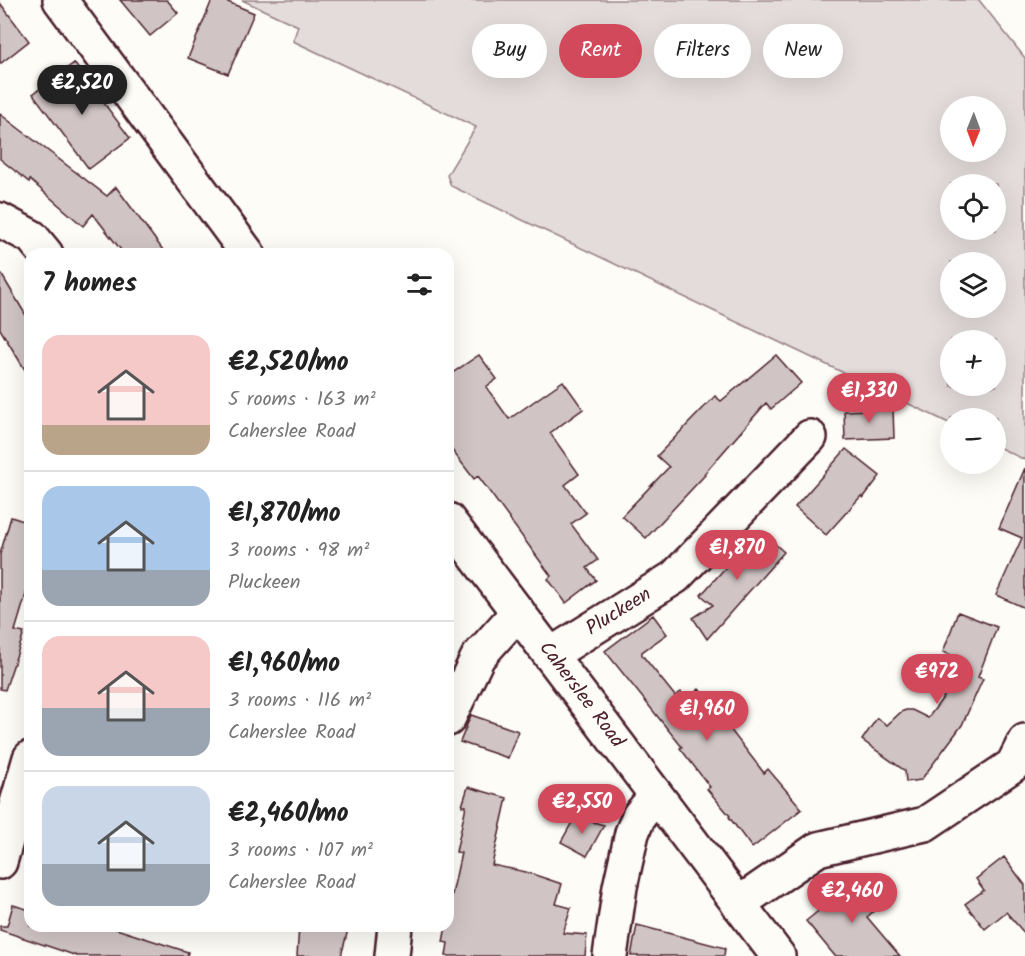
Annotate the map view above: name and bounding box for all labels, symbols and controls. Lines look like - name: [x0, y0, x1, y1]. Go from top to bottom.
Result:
- chip: Buy: [472, 24, 547, 78]
- chip: Rent: [559, 24, 642, 78]
- chip: Filters: [654, 24, 751, 78]
- chip: New: [763, 24, 843, 78]
- pin: €2,520: [33, 65, 131, 116]
- text: €2,520: [51, 68, 113, 100]
- north arrow: [940, 96, 1006, 162]
- map controls: [940, 96, 1006, 474]
- button: locate: [940, 174, 1006, 240]
- button: layers: [940, 252, 1006, 318]
- text: 7 homes: [42, 263, 137, 305]
- icon: filters: [403, 268, 436, 301]
- button: +: [940, 330, 1006, 396]
- text: €2,520/mo: [228, 342, 349, 384]
- icon: home: [90, 359, 162, 431]
- pin: €1,330: [820, 373, 918, 424]
- text: €1,330: [841, 376, 897, 408]
- text: 5 rooms · 163 m²: [228, 384, 376, 416]
- button: −: [940, 408, 1006, 474]
- text: Caherslee Road: [228, 416, 355, 448]
- text: €1,870/mo: [228, 493, 341, 535]
- icon: home: [90, 510, 162, 582]
- pin: €1,870: [688, 530, 786, 581]
- text: €1,870: [709, 533, 765, 565]
- text: 3 rooms · 98 m²: [228, 535, 369, 567]
- text: Pluckeen: [228, 567, 300, 599]
- street label: Pluckeen: [580, 579, 658, 645]
- street label: Caherslee Road: [530, 635, 633, 756]
- text: €1,960/mo: [228, 643, 340, 685]
- pin: €972: [901, 654, 973, 705]
- text: €972: [915, 657, 959, 689]
- icon: home: [90, 660, 162, 732]
- text: 3 rooms · 116 m²: [228, 685, 371, 717]
- pin: €1,960: [658, 691, 756, 742]
- text: €1,960: [679, 694, 735, 726]
- text: Caherslee Road: [228, 717, 355, 749]
- pin: €2,550: [533, 784, 631, 835]
- text: €2,550: [552, 787, 612, 819]
- text: €2,460/mo: [228, 793, 349, 835]
- icon: home: [90, 810, 162, 882]
- text: 3 rooms · 107 m²: [228, 835, 373, 867]
- text: Caherslee Road: [228, 867, 355, 899]
- pin: €2,460: [803, 873, 901, 924]
- text: €2,460: [821, 876, 883, 908]

